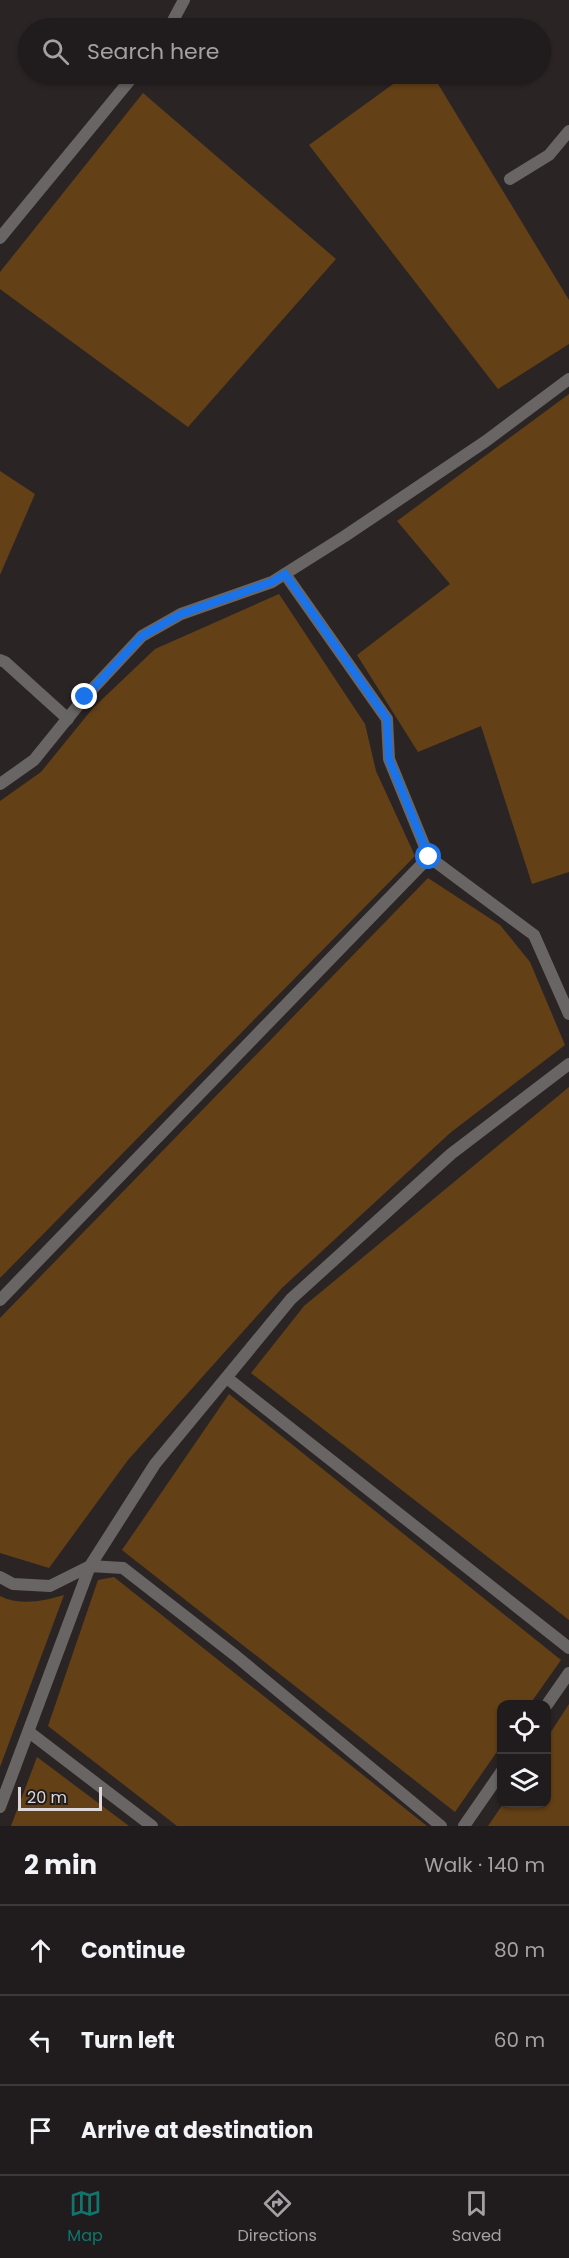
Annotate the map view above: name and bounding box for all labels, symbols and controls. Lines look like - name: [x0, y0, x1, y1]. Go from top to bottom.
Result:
- search box: [18, 18, 551, 84]
- icon: search: [39, 35, 72, 68]
- text: Search here: [87, 36, 220, 67]
- route end: [71, 683, 97, 709]
- route start: [415, 843, 441, 869]
- map controls: [497, 1700, 551, 1808]
- button: locate: [497, 1700, 551, 1754]
- button: layers: [497, 1754, 551, 1808]
- scale bar: [18, 1784, 102, 1812]
- text: 20 m: [27, 1786, 67, 1809]
- text: 2 min: [24, 1847, 97, 1883]
- text: Walk · 140 m: [424, 1851, 545, 1879]
- icon: ahead: [24, 1934, 57, 1967]
- text: Continue: [81, 1935, 185, 1966]
- text: 80 m: [494, 1936, 545, 1964]
- icon: left: [24, 2024, 57, 2057]
- text: Turn left: [81, 2025, 175, 2056]
- text: 60 m: [494, 2026, 545, 2054]
- icon: arrive: [24, 2114, 57, 2147]
- text: Arrive at destination: [81, 2115, 313, 2146]
- tab: Map: [67, 2187, 103, 2248]
- tab: Directions: [238, 2187, 317, 2248]
- tab: Saved: [452, 2187, 502, 2248]

